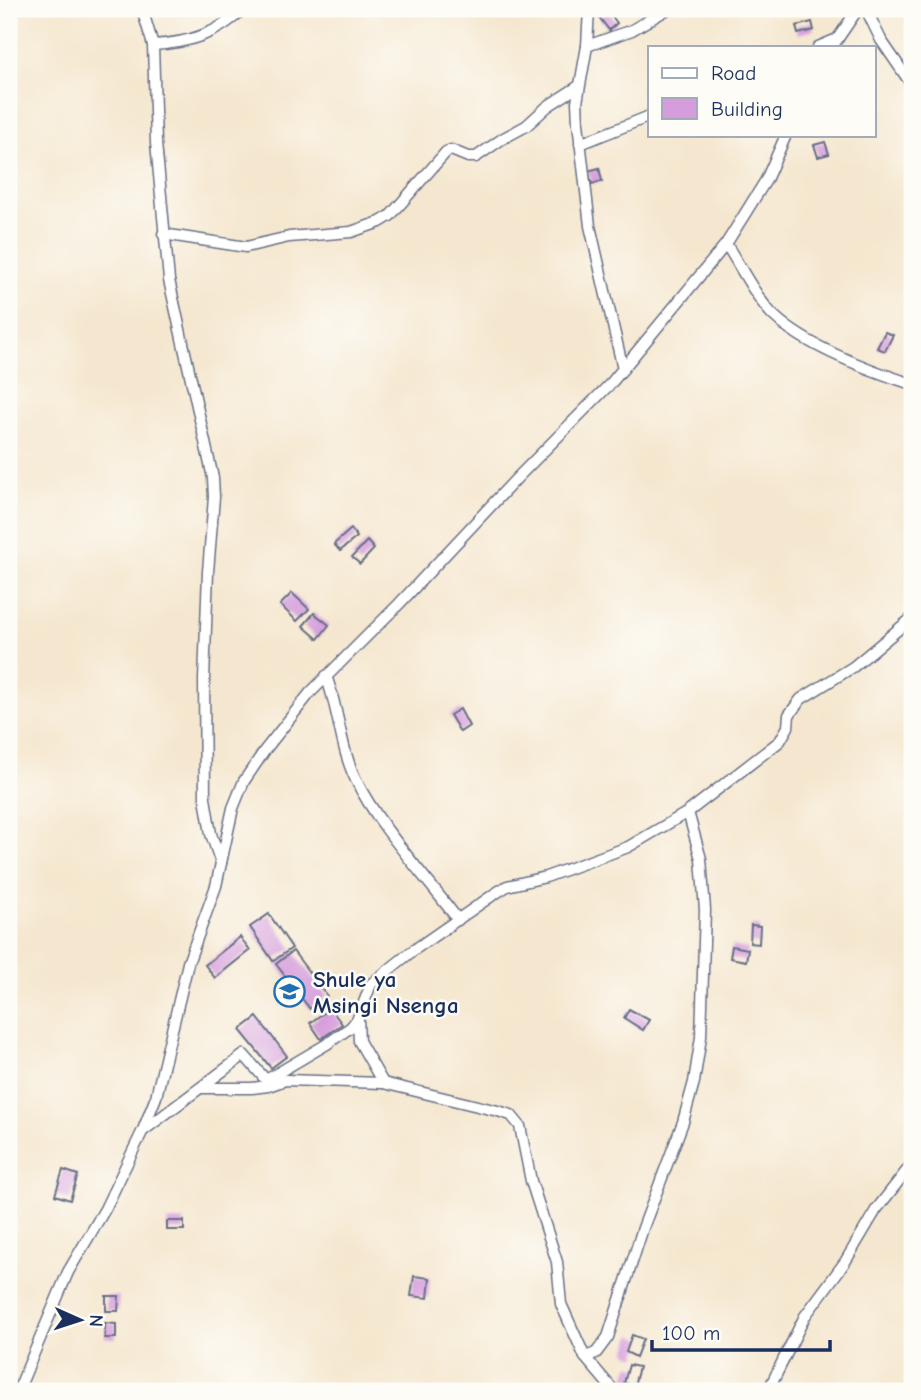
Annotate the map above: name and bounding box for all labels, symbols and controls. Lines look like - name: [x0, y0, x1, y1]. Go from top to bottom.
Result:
- legend: [648, 46, 876, 136]
- text: Road: [711, 61, 756, 85]
- text: Building: [711, 97, 783, 121]
- place label: Shule ya Msingi Nsenga: [313, 966, 459, 1019]
- school or university icon: Shule ya Msingi Nsenga: [273, 975, 307, 1009]
- north arrow: [46, 1284, 116, 1354]
- scale bar: [652, 1309, 830, 1353]
- text: N: [85, 1314, 107, 1328]
- text: 100 m: [662, 1321, 720, 1345]

